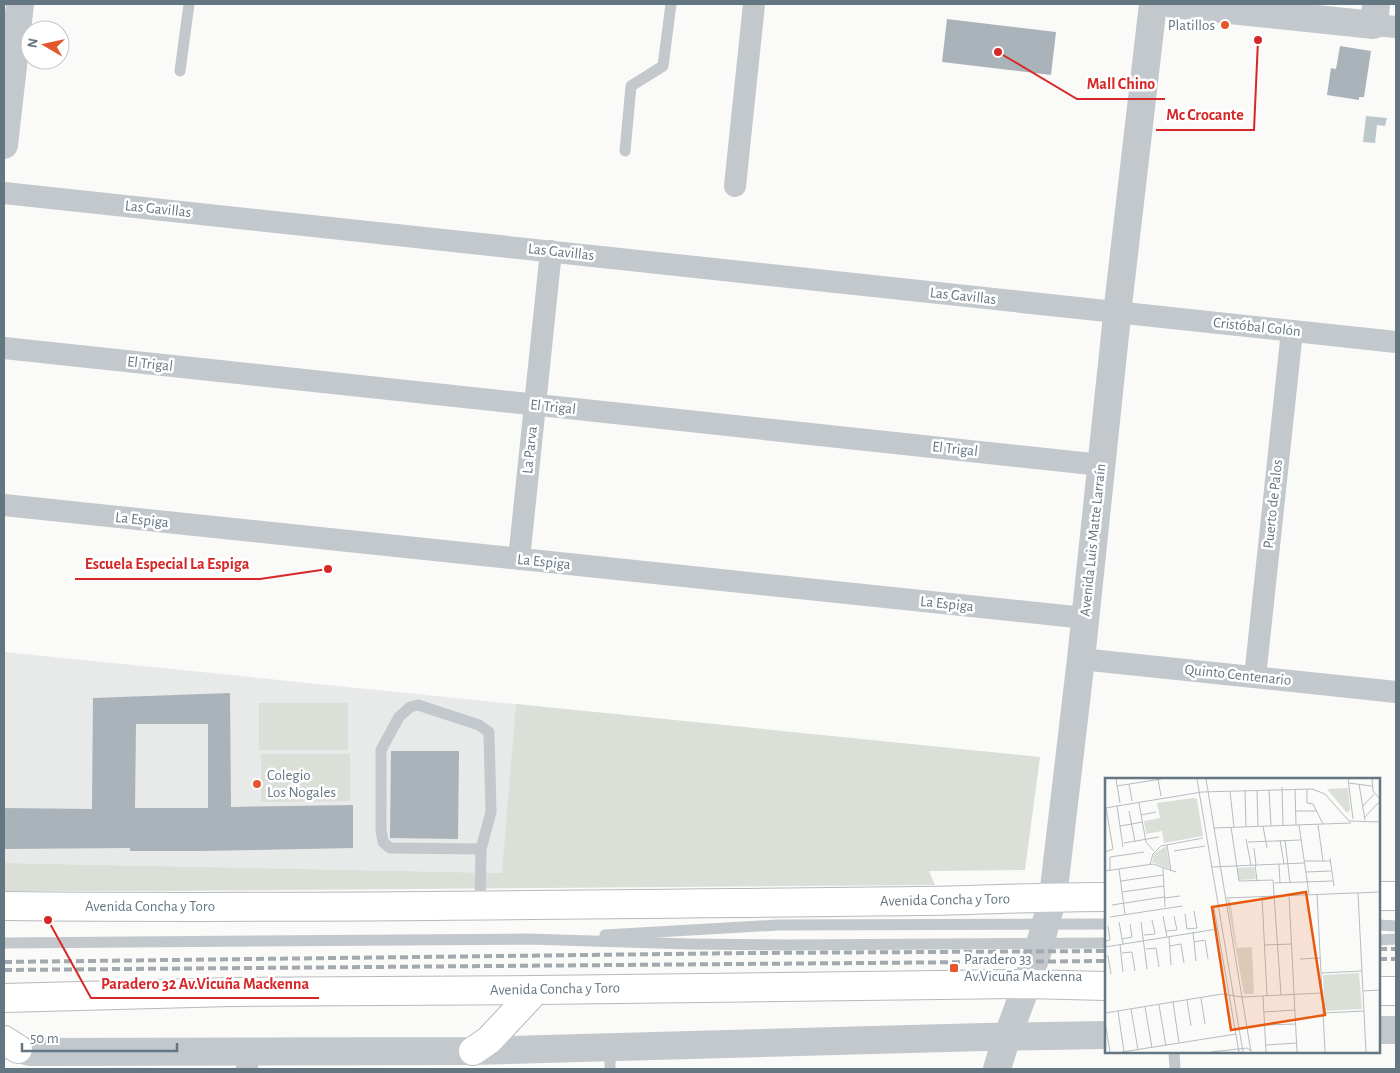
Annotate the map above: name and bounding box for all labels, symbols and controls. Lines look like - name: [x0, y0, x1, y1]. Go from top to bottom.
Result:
- place label: Platillos: [1168, 18, 1215, 33]
- marker: Platillos: [1219, 19, 1231, 31]
- north arrow: [20, 20, 70, 70]
- text: N: [25, 37, 41, 49]
- callout: Mall Chino: [1077, 68, 1165, 99]
- text: Mall Chino: [1087, 76, 1155, 92]
- callout: Mc Crocante: [1156, 99, 1254, 130]
- text: Mc Crocante: [1166, 107, 1244, 123]
- street label: Las Gavillas: [124, 198, 192, 220]
- street label: Las Gavillas: [527, 241, 595, 263]
- street label: Las Gavillas: [929, 285, 997, 307]
- street label: Cristóbal Colón: [1213, 315, 1301, 339]
- street label: El Trigal: [126, 354, 174, 374]
- street label: El Trigal: [529, 397, 577, 417]
- street label: La Parva: [520, 425, 540, 475]
- street label: El Trigal: [931, 439, 979, 459]
- street label: Puerto de Palos: [1261, 459, 1285, 549]
- street label: Avenida Luis Matte Larraín: [1078, 463, 1108, 617]
- street label: La Espiga: [114, 510, 170, 530]
- callout: Escuela Especial La Espiga: [75, 548, 260, 579]
- street label: La Espiga: [516, 552, 572, 572]
- text: Escuela Especial La Espiga: [85, 556, 250, 572]
- street label: La Espiga: [919, 594, 975, 614]
- street label: Quinto Centenario: [1184, 662, 1292, 688]
- place label: Colegio Los Nogales: [267, 768, 336, 800]
- marker: Colegio Los Nogales: [251, 778, 263, 790]
- inset map: [1105, 778, 1380, 1053]
- street label: Avenida Concha y Toro: [880, 891, 1010, 909]
- street label: Avenida Concha y Toro: [85, 899, 215, 914]
- place label: Paradero 33 Av.Vicuña Mackenna: [964, 952, 1082, 984]
- marker: Paradero 33 Av.Vicuña Mackenna: [948, 962, 960, 974]
- callout: Paradero 32 Av.Vicuña Mackenna: [91, 967, 319, 998]
- text: Paradero 32 Av.Vicuña Mackenna: [101, 976, 309, 992]
- street label: Avenida Concha y Toro: [490, 980, 620, 998]
- scale bar: [22, 1020, 178, 1052]
- text: 50 m: [30, 1031, 59, 1046]

